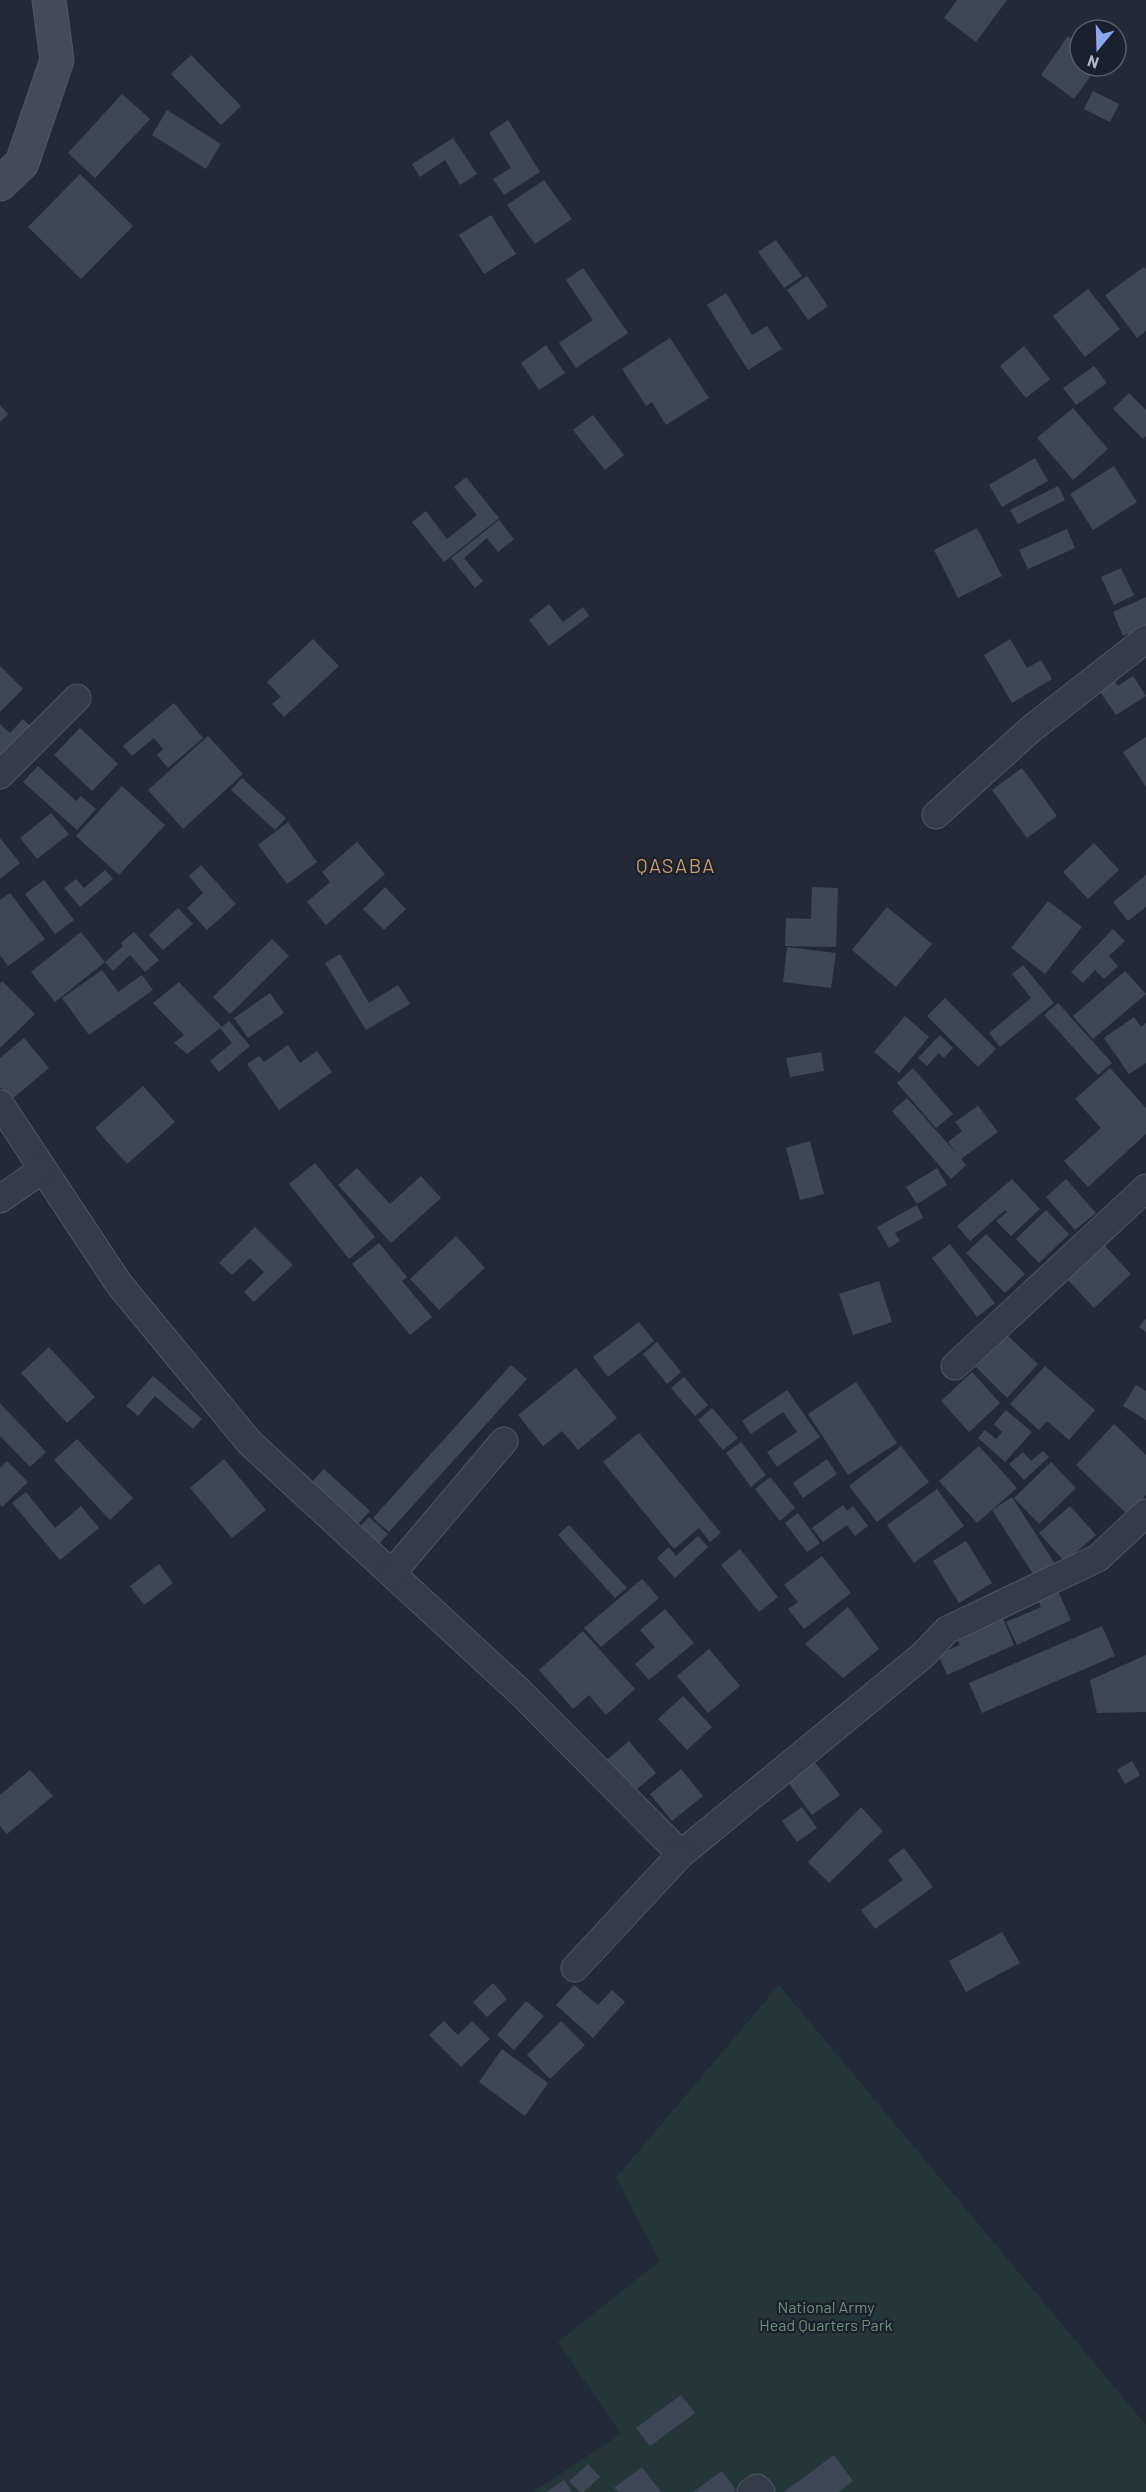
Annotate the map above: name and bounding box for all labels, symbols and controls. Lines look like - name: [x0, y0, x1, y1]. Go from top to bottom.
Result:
- north arrow: [1068, 18, 1128, 78]
- text: N: [1085, 52, 1101, 73]
- district label: QASABA: [636, 853, 716, 877]
- park label: National Army Head Quarters Park: [759, 2297, 893, 2334]

